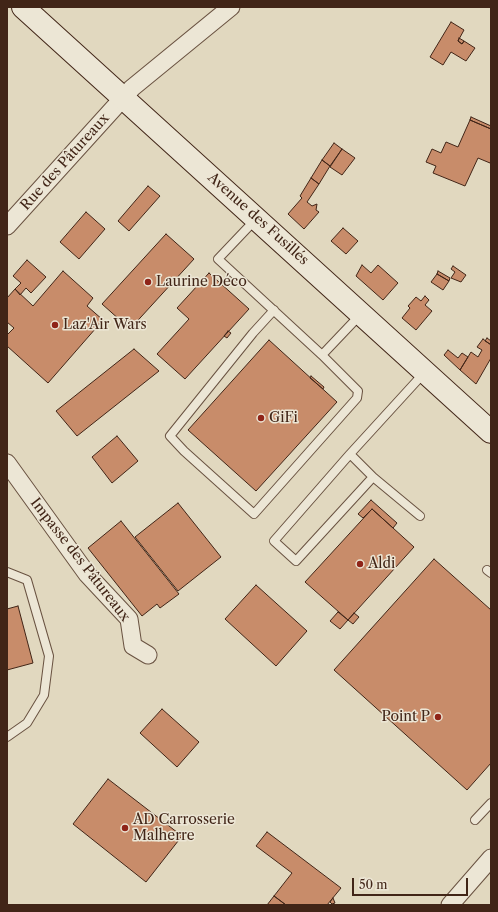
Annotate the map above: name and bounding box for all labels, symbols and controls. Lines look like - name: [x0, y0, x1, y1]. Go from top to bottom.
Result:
- street label: Rue des Pâtureaux: [17, 110, 113, 214]
- street label: Avenue des Fusillés: [204, 169, 312, 269]
- place label: Laurine Déco: [156, 274, 247, 290]
- marker: Laurine Déco: [143, 277, 153, 287]
- place label: Laz'Air Wars: [63, 317, 147, 333]
- marker: Laz'Air Wars: [50, 320, 60, 330]
- place label: GiFi: [269, 410, 298, 426]
- marker: GiFi: [256, 413, 266, 423]
- street label: Impasse des Pâtureaux: [27, 495, 133, 625]
- place label: Aldi: [368, 556, 395, 572]
- marker: Aldi: [355, 559, 365, 569]
- place label: Point P: [382, 709, 430, 725]
- marker: Point P: [433, 712, 443, 722]
- place label: AD Carrosserie Malherre: [133, 812, 235, 844]
- marker: AD Carrosserie Malherre: [120, 823, 130, 833]
- scale bar: [354, 870, 470, 896]
- text: 50 m: [359, 877, 388, 892]

